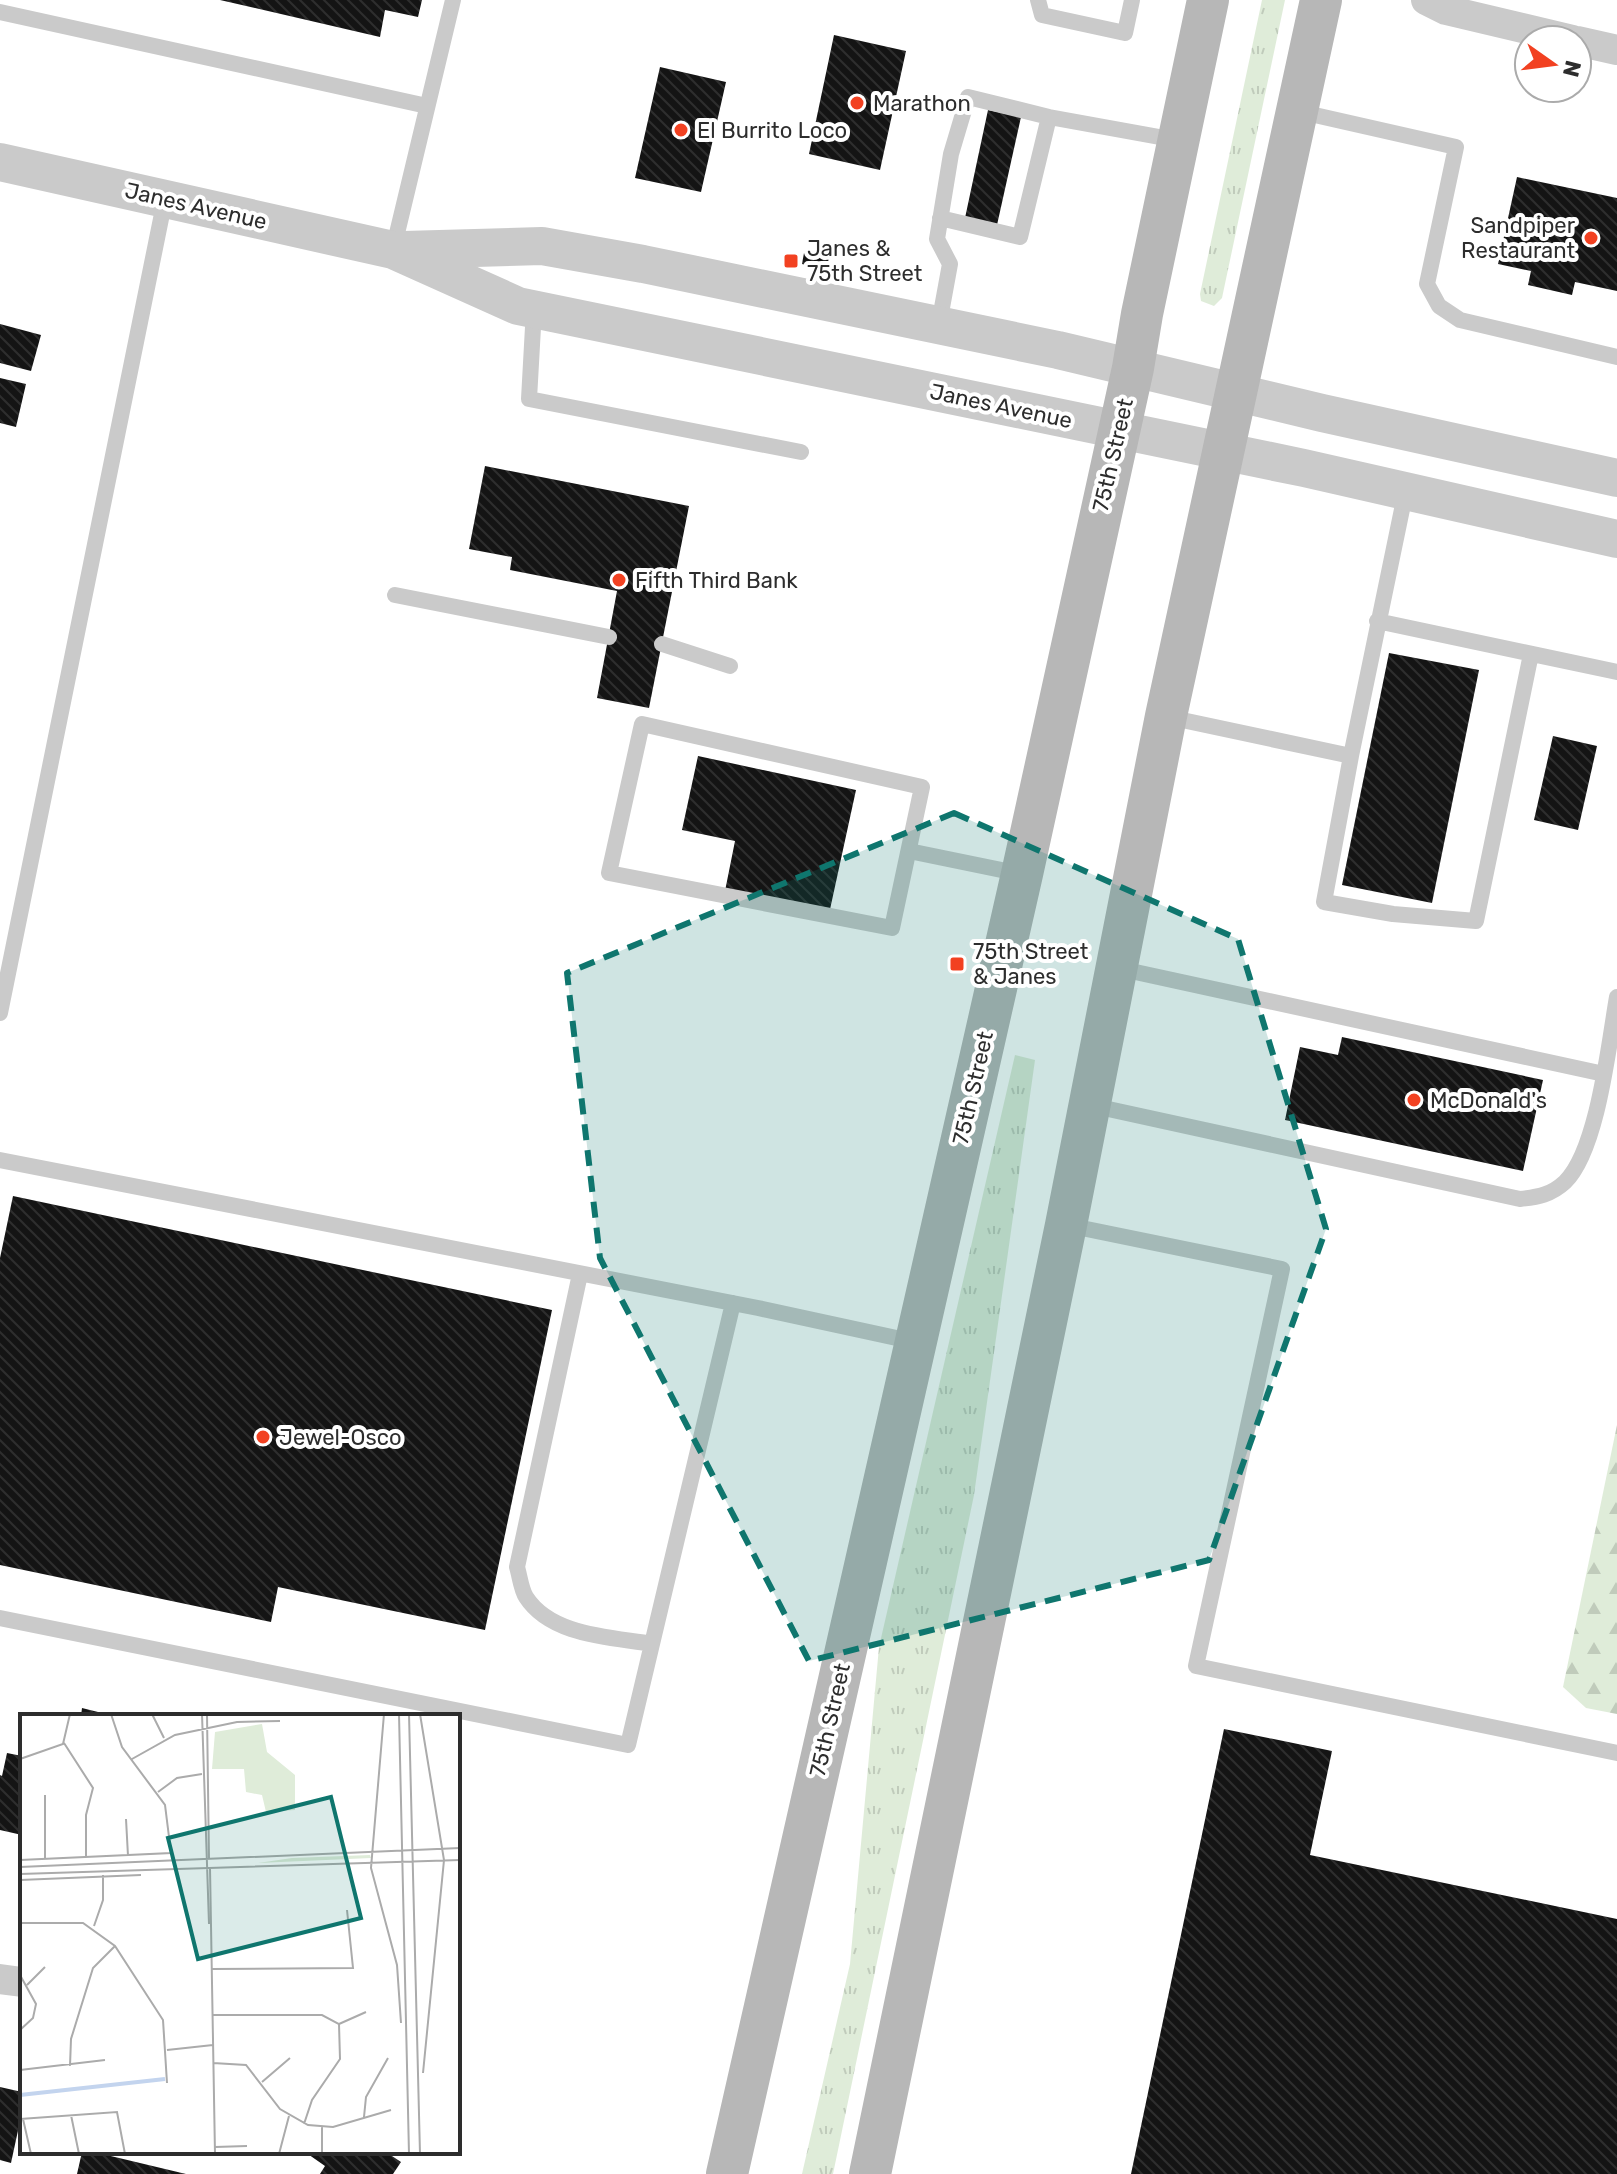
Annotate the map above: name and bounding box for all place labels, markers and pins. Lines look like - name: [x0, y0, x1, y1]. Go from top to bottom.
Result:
- place label: Marathon: [873, 90, 971, 117]
- marker: Marathon: [848, 94, 866, 112]
- place label: El Burrito Loco: [697, 117, 847, 144]
- marker: El Burrito Loco: [672, 121, 690, 139]
- place label: Sandpiper Restaurant: [1461, 212, 1576, 264]
- marker: Sandpiper Restaurant: [1582, 229, 1600, 247]
- place label: Janes & 75th Street: [807, 235, 923, 287]
- marker: Janes & 75th Street: [782, 252, 800, 270]
- place label: Fifth Third Bank: [635, 567, 798, 594]
- marker: Fifth Third Bank: [610, 571, 628, 589]
- place label: 75th Street & Janes: [973, 938, 1089, 990]
- marker: 75th Street & Janes: [948, 955, 966, 973]
- place label: McDonald's: [1430, 1087, 1547, 1114]
- marker: McDonald's: [1405, 1091, 1423, 1109]
- place label: Jewel-Osco: [279, 1424, 402, 1451]
- marker: Jewel-Osco: [254, 1428, 272, 1446]

